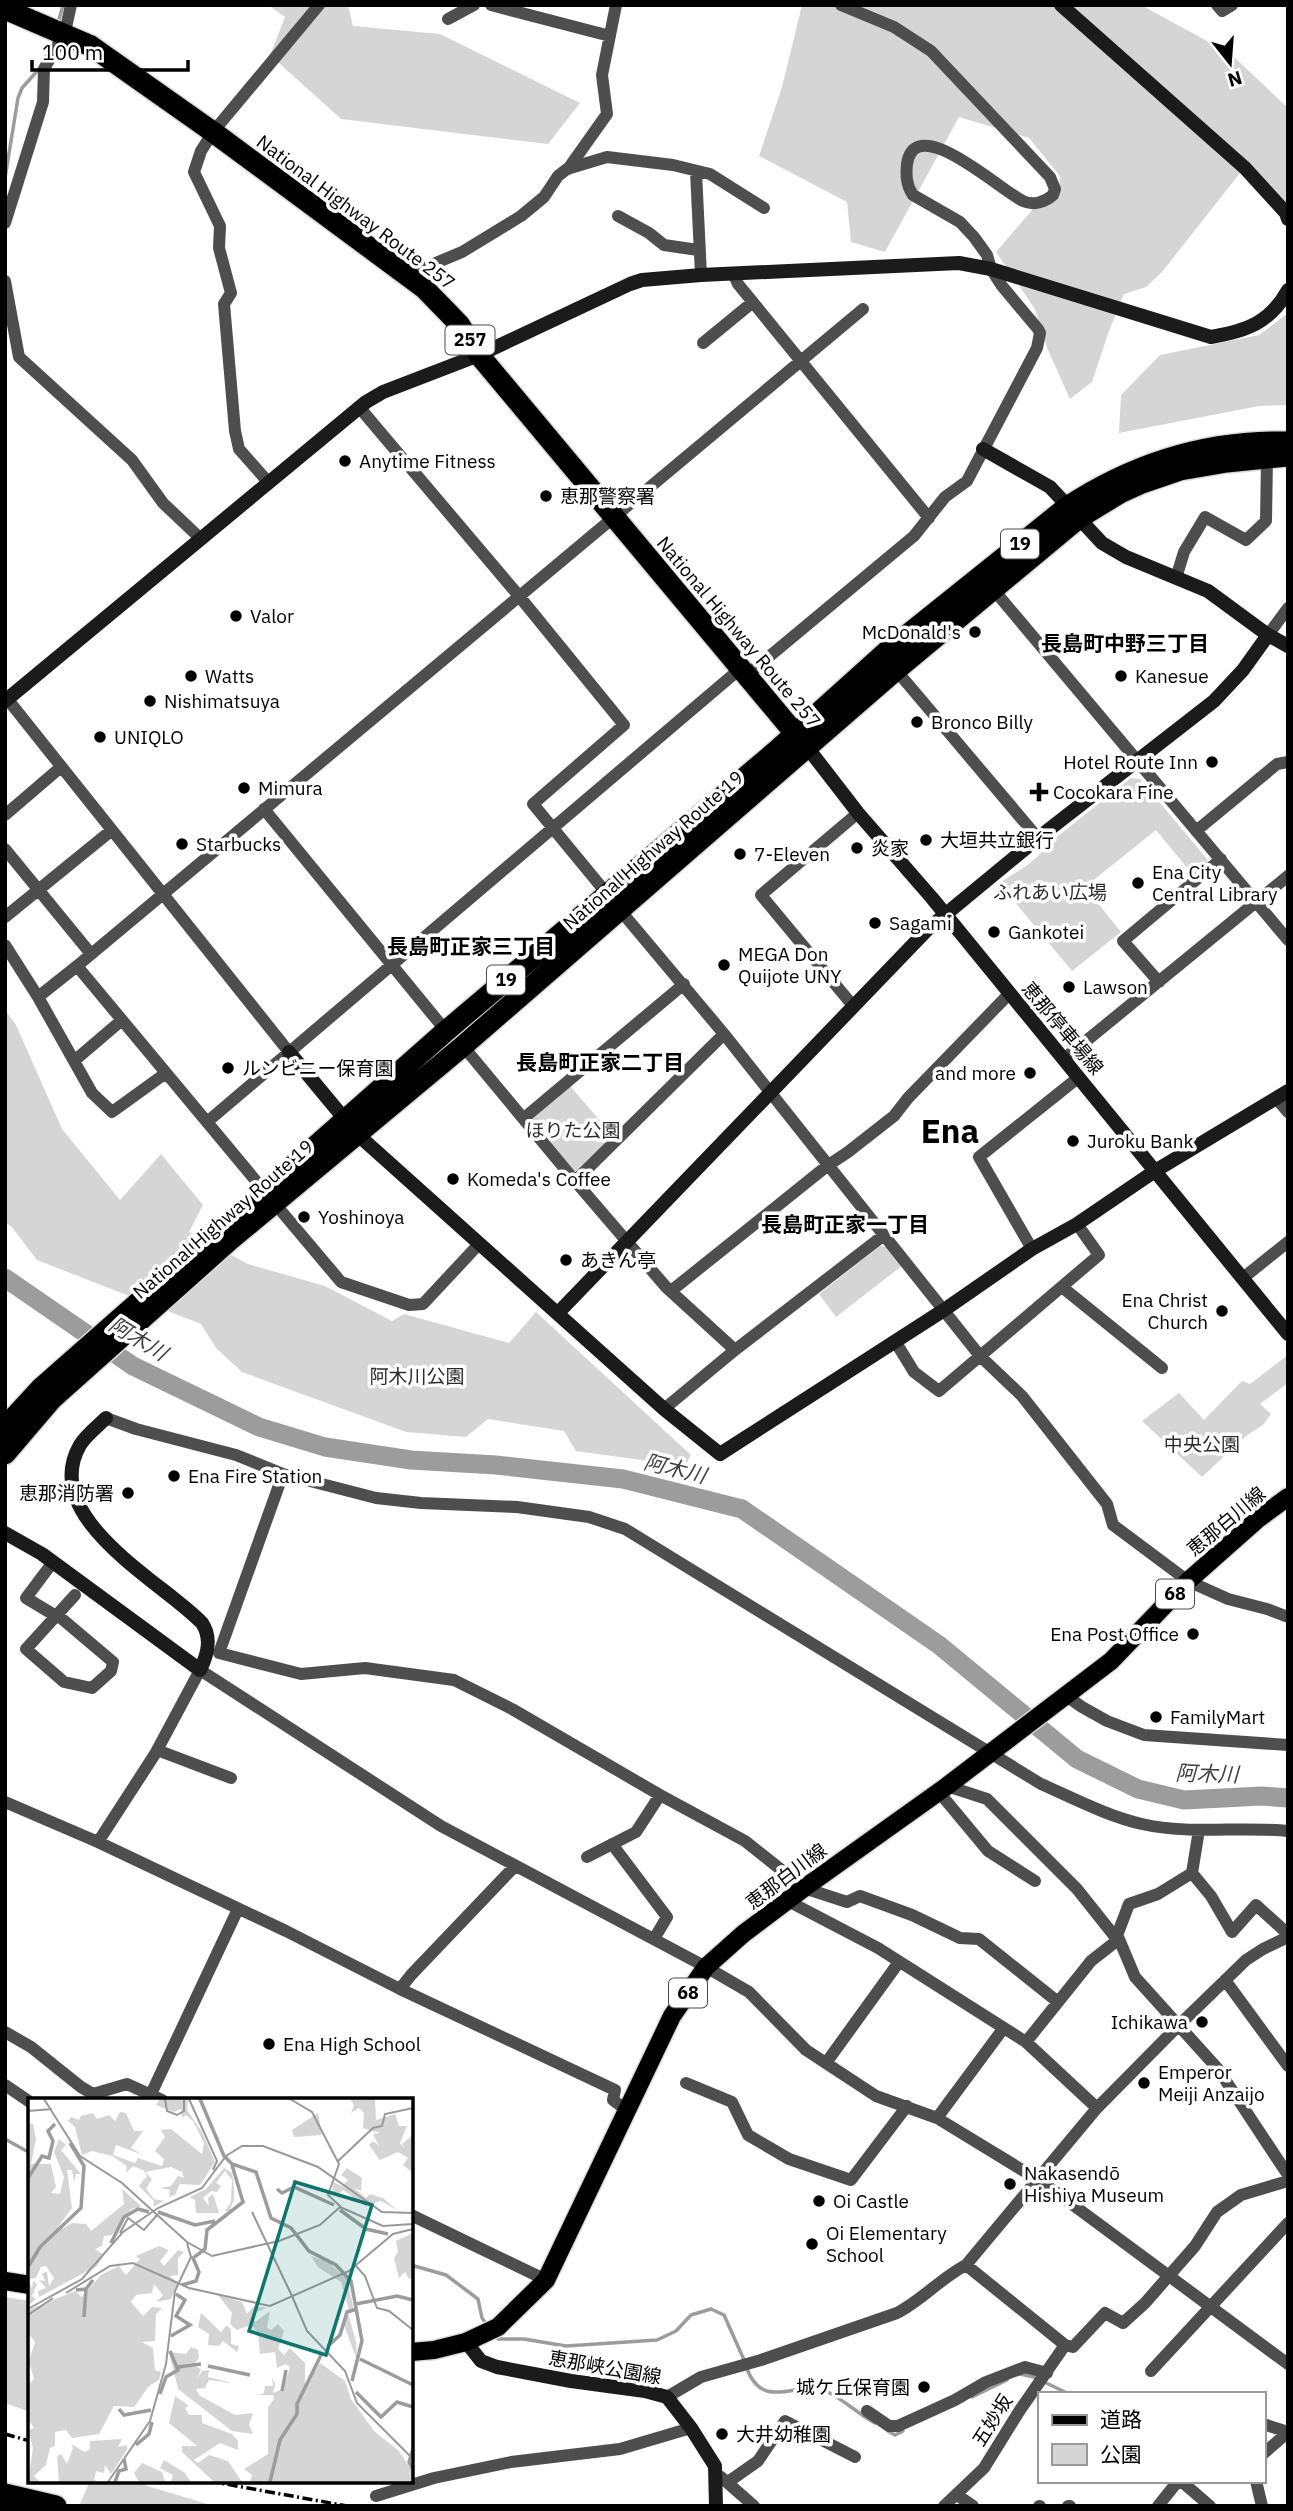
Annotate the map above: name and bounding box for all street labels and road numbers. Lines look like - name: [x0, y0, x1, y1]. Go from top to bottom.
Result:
- street label: National Highway Route 257: [252, 129, 460, 295]
- road number: 257: [446, 326, 494, 354]
- road number: 19: [1001, 530, 1039, 558]
- street label: National Highway Route 257: [652, 531, 826, 733]
- street label: National Highway Route 19: [558, 765, 748, 935]
- road number: 19: [487, 965, 525, 995]
- street label: 恵那停車場線: [1017, 977, 1109, 1079]
- street label: National Highway Route 19: [128, 1134, 318, 1304]
- street label: 恵那白川線: [1182, 1481, 1270, 1561]
- road number: 68: [1156, 1580, 1194, 1609]
- street label: 恵那白川線: [741, 1838, 831, 1914]
- road number: 68: [669, 1979, 707, 2008]
- street label: 恵那峡公園線: [547, 2345, 663, 2389]
- street label: 五妙坂: [967, 2389, 1017, 2451]

